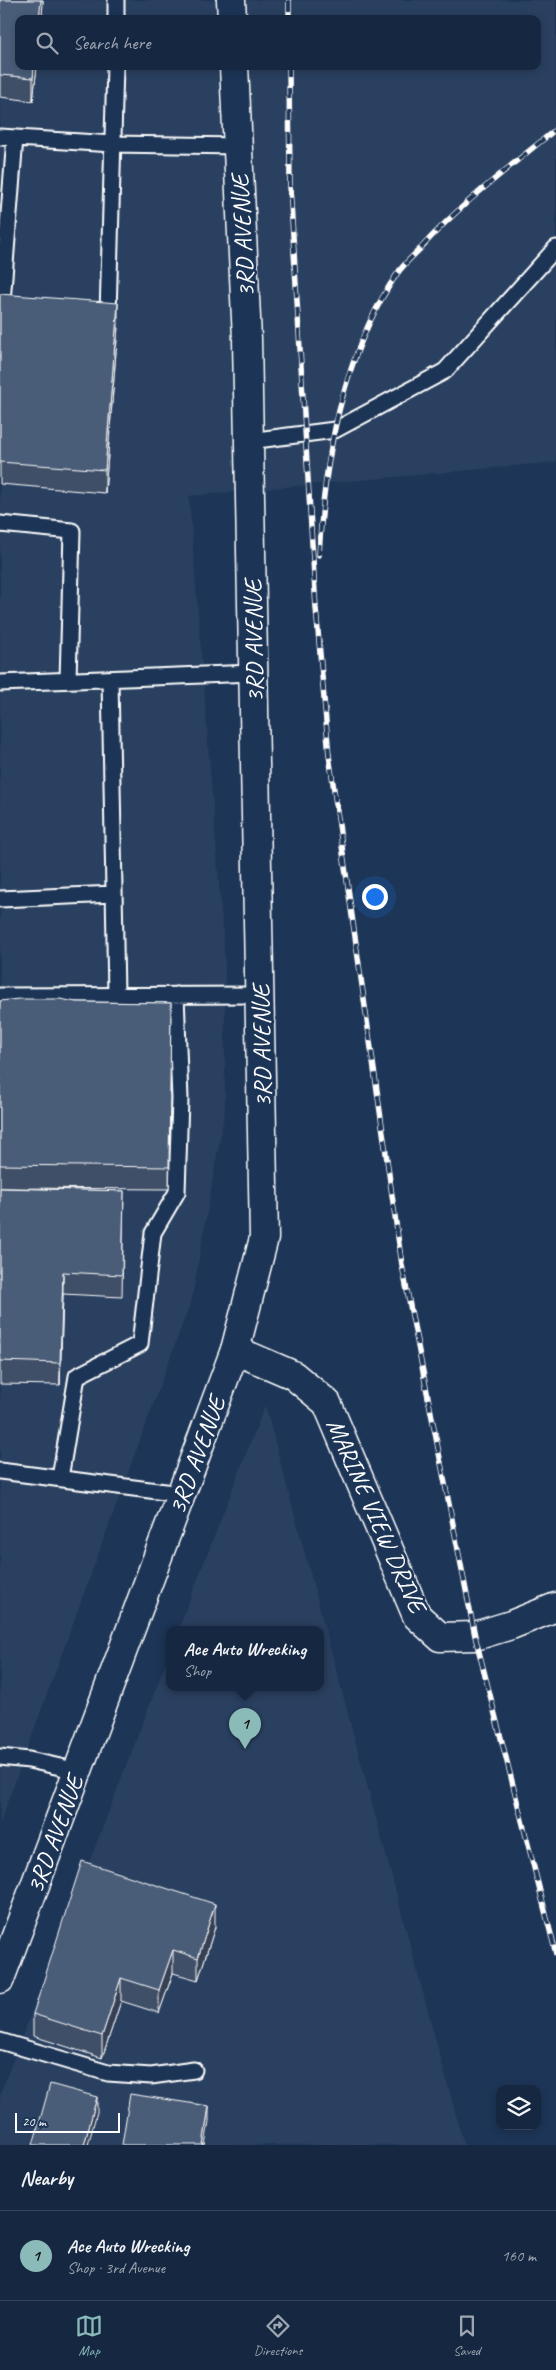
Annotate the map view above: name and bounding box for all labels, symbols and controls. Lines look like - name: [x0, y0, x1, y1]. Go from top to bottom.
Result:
- search box: [15, 15, 541, 70]
- icon: search: [33, 29, 61, 57]
- text: Search here: [73, 31, 150, 55]
- street label: 3RD AVENUE: [224, 171, 262, 298]
- street label: 3RD AVENUE: [237, 577, 271, 703]
- your location: [362, 884, 388, 910]
- street label: 3RD AVENUE: [245, 982, 279, 1108]
- street label: 3RD AVENUE: [161, 1390, 234, 1518]
- street label: MARINE VIEW DRIVE: [319, 1413, 434, 1620]
- popup: [166, 1626, 324, 1691]
- text: Ace Auto Wrecking: [184, 1637, 306, 1661]
- text: Shop: [184, 1661, 211, 1681]
- pin: 1: [229, 1708, 261, 1749]
- street label: 3RD AVENUE: [19, 1769, 92, 1897]
- map controls: [496, 2085, 541, 2130]
- button: layers: [496, 2085, 541, 2130]
- scale bar: [15, 2110, 120, 2133]
- text: 20 m: [22, 2113, 46, 2130]
- text: Nearby: [20, 2165, 73, 2191]
- text: Ace Auto Wrecking: [67, 2234, 189, 2258]
- text: 1: [32, 2246, 40, 2266]
- text: 160 m: [502, 2246, 536, 2266]
- text: Shop · 3rd Avenue: [67, 2258, 165, 2278]
- tab: Map: [75, 2312, 103, 2359]
- tab: Directions: [254, 2312, 302, 2359]
- tab: Saved: [453, 2312, 481, 2359]

